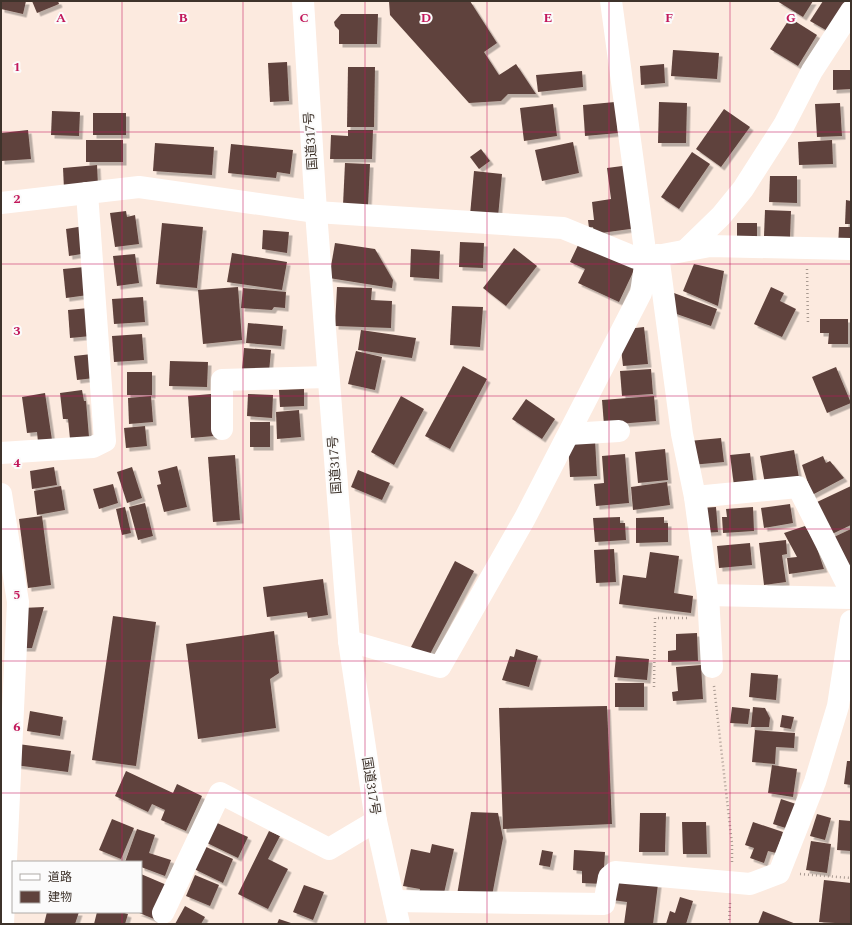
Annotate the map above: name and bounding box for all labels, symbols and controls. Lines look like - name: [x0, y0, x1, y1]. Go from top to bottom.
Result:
- text: A: [56, 8, 66, 28]
- text: B: [178, 8, 188, 28]
- text: C: [299, 8, 309, 28]
- text: D: [421, 8, 431, 28]
- text: E: [544, 8, 553, 28]
- text: F: [665, 8, 673, 28]
- text: G: [786, 8, 796, 28]
- text: 1: [13, 57, 21, 77]
- street label: 国道317号: [299, 111, 323, 171]
- text: 2: [13, 189, 21, 209]
- text: 3: [13, 321, 21, 341]
- street label: 国道317号: [323, 435, 347, 495]
- text: 4: [13, 453, 21, 473]
- text: 5: [13, 585, 21, 605]
- text: 6: [13, 717, 21, 737]
- street label: 国道317号: [357, 756, 385, 816]
- legend: [12, 861, 142, 913]
- text: 道路: [48, 868, 72, 887]
- text: 建物: [48, 888, 72, 907]

